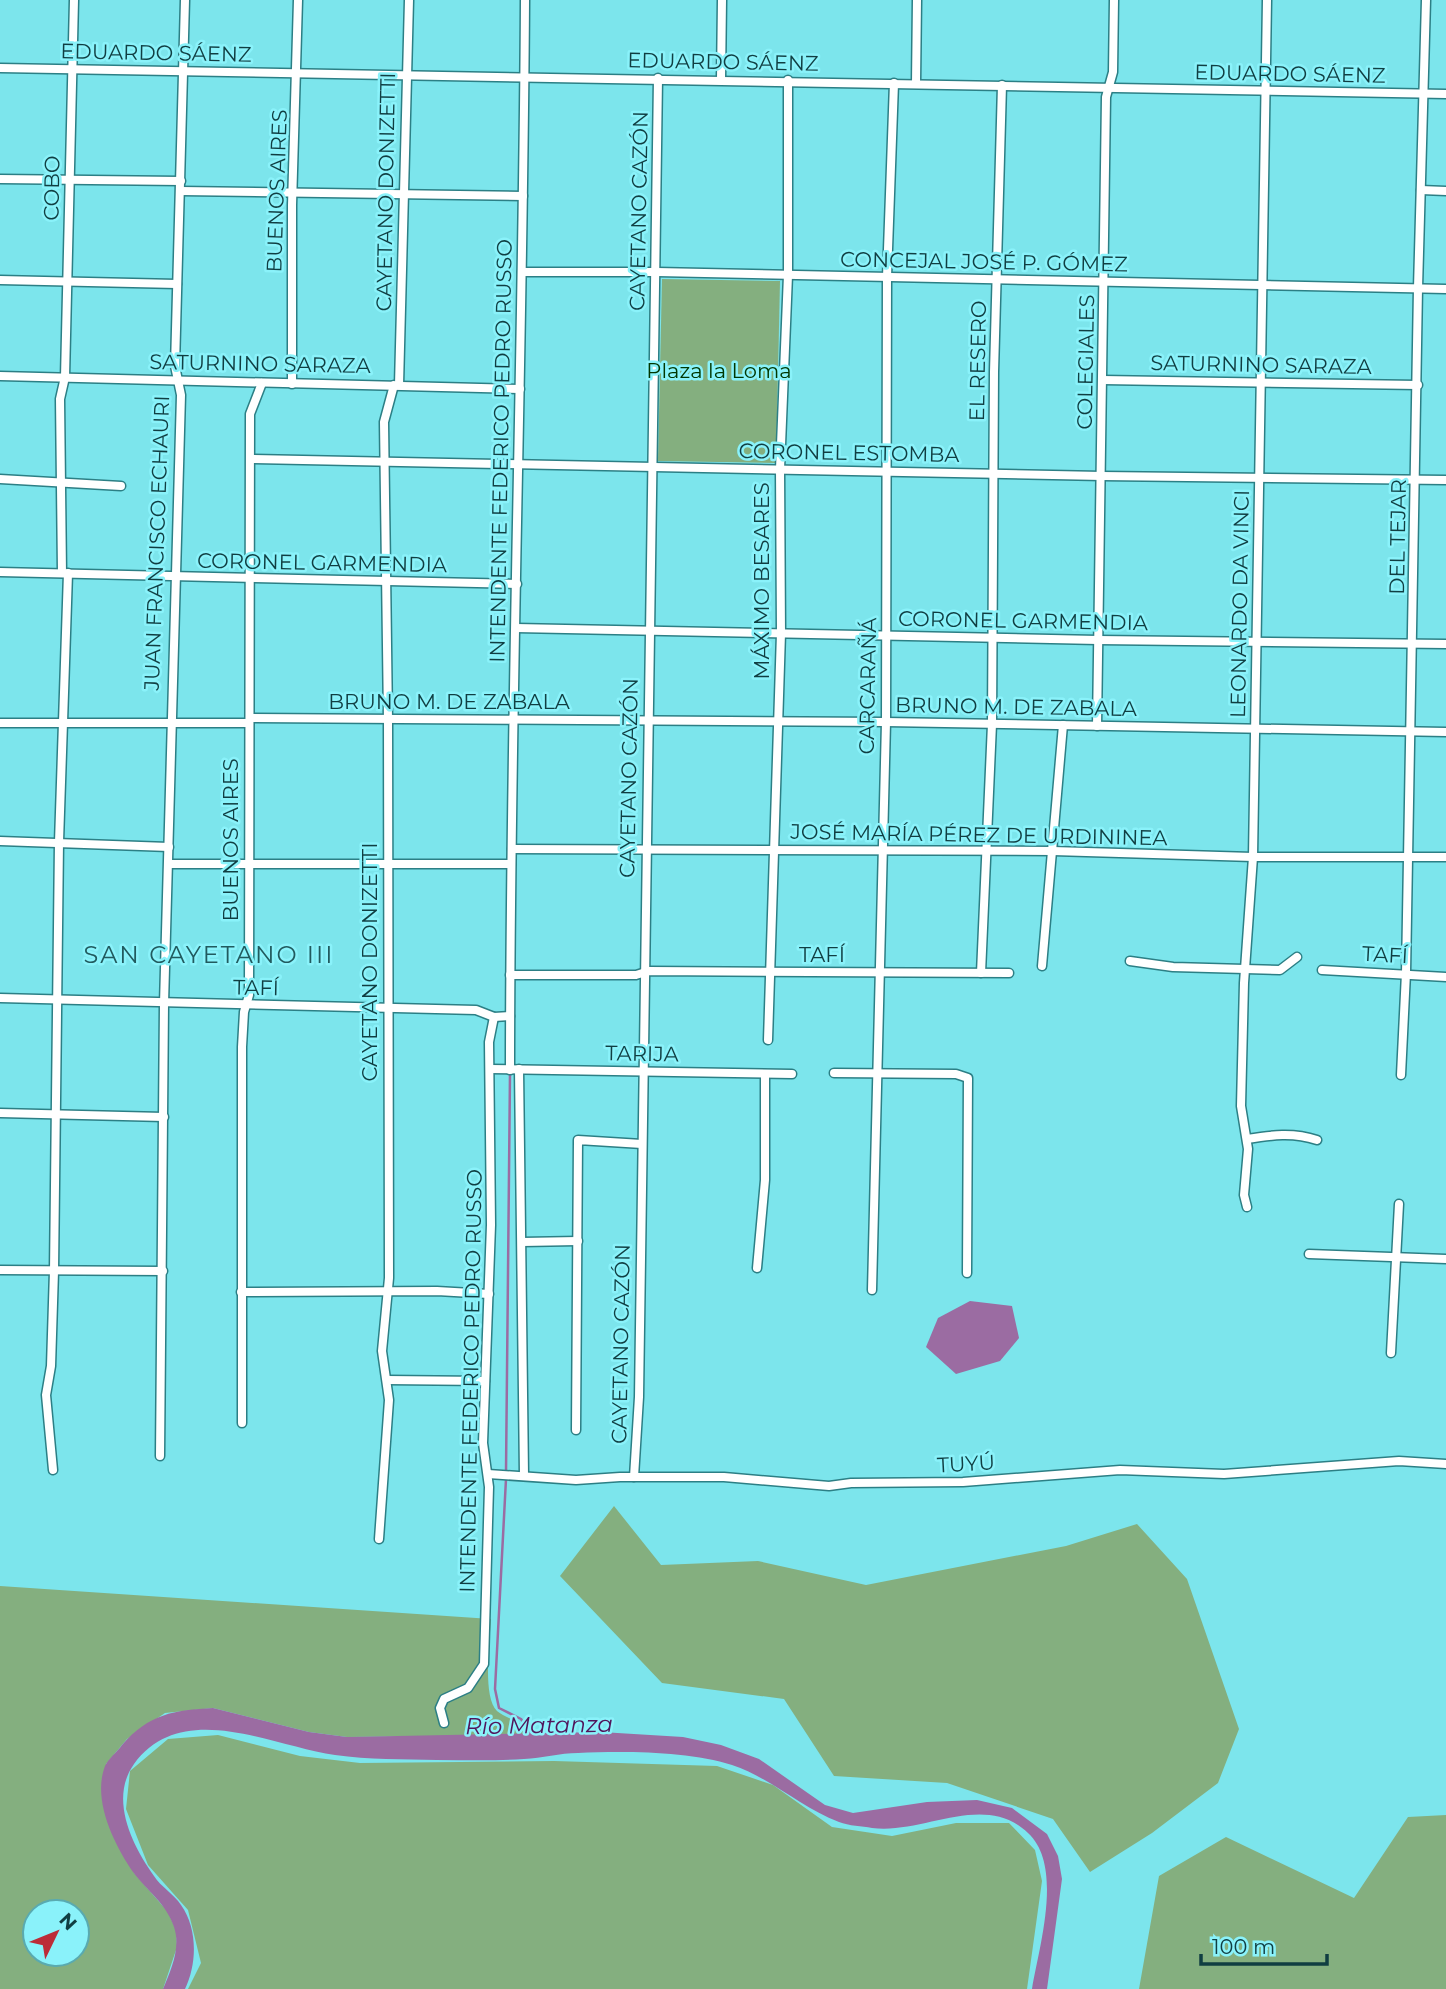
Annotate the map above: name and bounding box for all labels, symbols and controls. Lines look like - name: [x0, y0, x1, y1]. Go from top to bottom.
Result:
- street label: EDUARDO SÁENZ: [60, 38, 252, 67]
- street label: EDUARDO SÁENZ: [627, 47, 819, 76]
- street label: EDUARDO SÁENZ: [1194, 59, 1386, 88]
- street label: CAYETANO DONIZETTI: [371, 72, 400, 312]
- street label: BUENOS AIRES: [261, 109, 292, 273]
- street label: CAYETANO CAZÓN: [624, 111, 653, 311]
- street label: COBO: [38, 155, 65, 221]
- street label: INTENDENTE FEDERICO PEDRO RUSSO: [484, 239, 517, 663]
- street label: CONCEJAL JOSÉ P. GÓMEZ: [840, 246, 1128, 277]
- street label: COLEGIALES: [1072, 294, 1099, 430]
- street label: EL RESERO: [964, 300, 991, 422]
- street label: SATURNINO SARAZA: [149, 349, 372, 378]
- street label: SATURNINO SARAZA: [1150, 350, 1373, 379]
- park label: Plaza la Loma: [646, 358, 792, 383]
- street label: JUAN FRANCISCO ECHAURI: [139, 395, 174, 692]
- street label: CORONEL ESTOMBA: [738, 438, 960, 467]
- street label: DEL TEJAR: [1384, 479, 1411, 595]
- street label: MÁXIMO BESARES: [749, 482, 774, 680]
- street label: LEONARDO DA VINCI: [1225, 490, 1254, 718]
- street label: CORONEL GARMENDIA: [197, 548, 448, 577]
- street label: CORONEL GARMENDIA: [898, 606, 1149, 635]
- street label: CARCARAÑÁ: [854, 616, 881, 755]
- street label: CAYETANO CAZÓN: [614, 678, 643, 878]
- street label: BRUNO M. DE ZABALA: [328, 689, 571, 714]
- street label: BRUNO M. DE ZABALA: [895, 692, 1138, 721]
- street label: BUENOS AIRES: [218, 758, 243, 922]
- street label: JOSÉ MARÍA PÉREZ DE URDININEA: [789, 819, 1169, 850]
- street label: CAYETANO DONIZETTI: [357, 843, 382, 1082]
- district label: SAN CAYETANO III: [83, 940, 335, 969]
- street label: TAFÍ: [1361, 941, 1409, 968]
- street label: TAFÍ: [799, 942, 846, 967]
- street label: TAFÍ: [233, 975, 280, 1000]
- street label: TARIJA: [605, 1040, 680, 1067]
- street label: INTENDENTE FEDERICO PEDRO RUSSO: [454, 1169, 487, 1593]
- street label: CAYETANO CAZÓN: [606, 1244, 635, 1444]
- street label: TUYÚ: [936, 1450, 996, 1478]
- water label: Río Matanza: [465, 1710, 613, 1740]
- north arrow: [21, 1898, 91, 1968]
- text: N: [54, 1908, 82, 1935]
- scale bar: [1201, 1923, 1327, 1967]
- text: 100 m: [1212, 1934, 1275, 1959]

